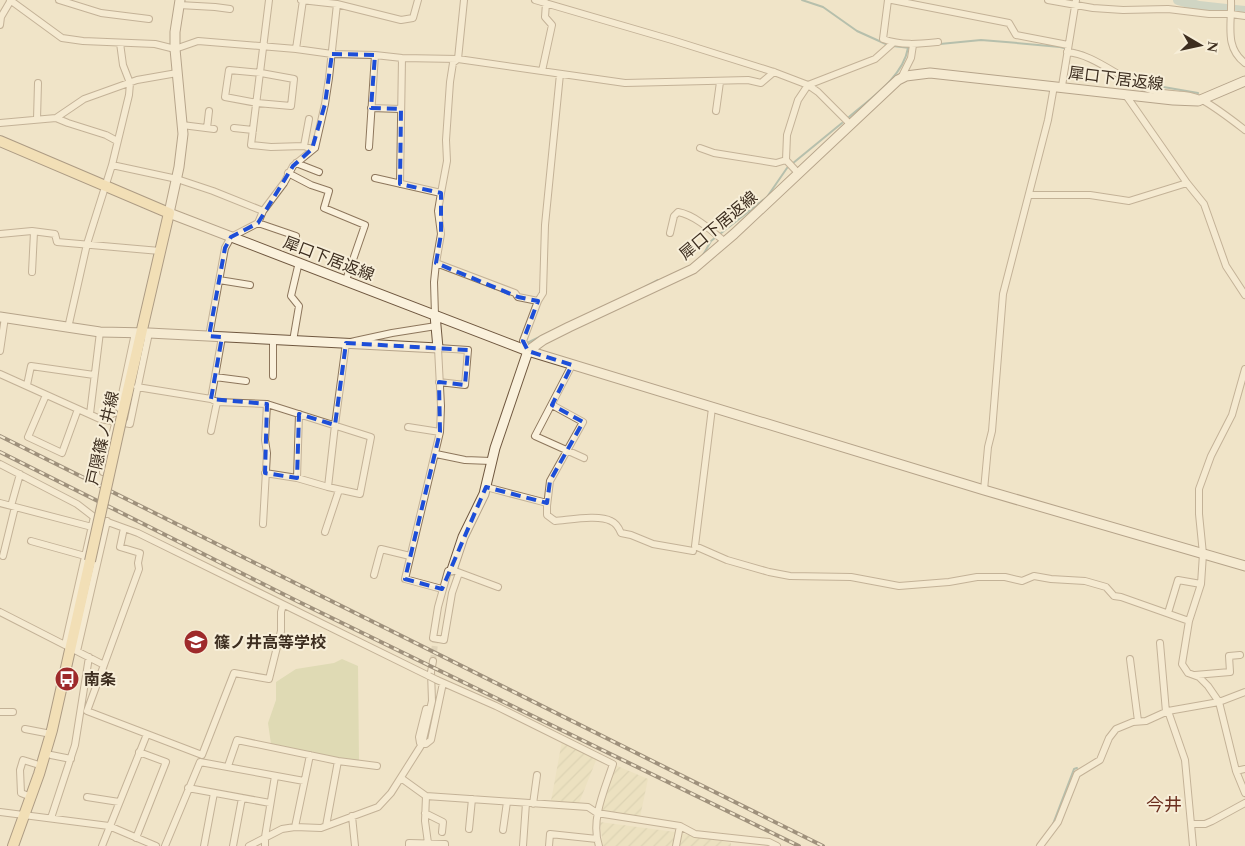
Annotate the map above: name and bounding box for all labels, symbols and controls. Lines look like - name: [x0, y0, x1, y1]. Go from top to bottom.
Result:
- north arrow: [1175, 20, 1225, 70]
- text: N: [1201, 40, 1224, 54]
- street label: 犀口下居返線: [1067, 61, 1165, 97]
- street label: 犀口下居返線: [674, 186, 763, 266]
- street label: 犀口下居返線: [280, 231, 378, 287]
- street label: 戸隠篠ノ井線: [80, 389, 125, 488]
- school or university icon: 篠ノ井高等学校: [183, 629, 209, 655]
- place label: 篠ノ井高等学校: [214, 631, 326, 655]
- bus stop icon: 南条: [54, 666, 80, 692]
- place label: 南条: [84, 668, 116, 692]
- district label: 今井: [1146, 792, 1182, 819]

